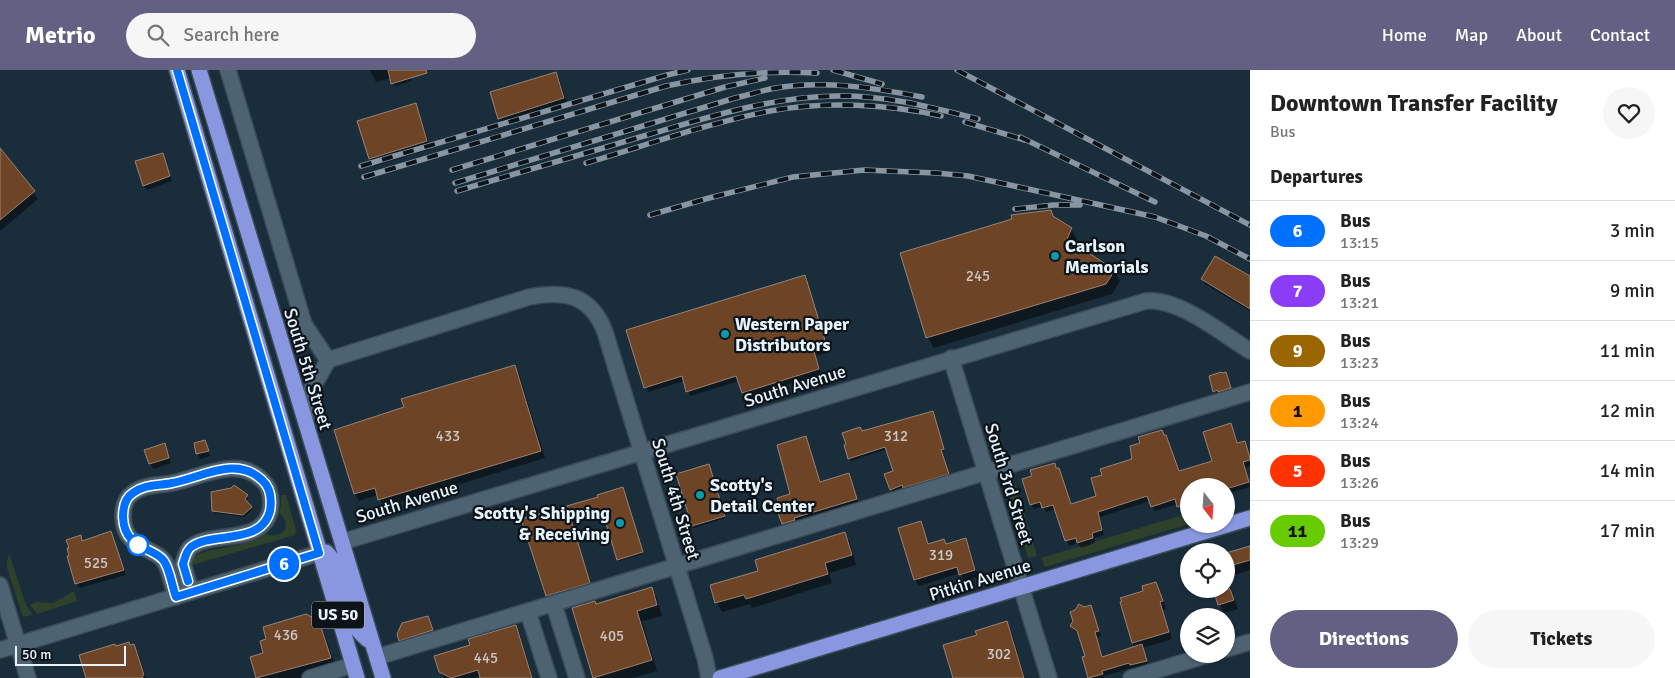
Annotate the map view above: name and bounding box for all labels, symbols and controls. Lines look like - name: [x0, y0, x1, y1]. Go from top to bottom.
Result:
- search box: [126, 13, 476, 58]
- text: Metrio: [25, 20, 96, 50]
- icon: search: [144, 21, 172, 49]
- text: Search here: [184, 23, 279, 47]
- text: Home: [1382, 24, 1427, 46]
- text: Map: [1455, 24, 1488, 46]
- text: About: [1516, 24, 1562, 46]
- text: Contact: [1590, 24, 1650, 46]
- button: heart: [1603, 87, 1655, 139]
- text: Downtown Transfer Facility: [1270, 88, 1558, 118]
- text: Bus: [1270, 122, 1295, 142]
- text: Departures: [1270, 165, 1363, 189]
- text: Bus: [1340, 209, 1371, 233]
- text: 3 min: [1610, 219, 1655, 243]
- text: 6: [1293, 220, 1302, 242]
- text: 13:15: [1340, 233, 1379, 253]
- place label: Carlson Memorials: [1065, 235, 1149, 278]
- marker: Carlson Memorials: [1049, 250, 1061, 262]
- house number: 245: [966, 267, 990, 285]
- text: Bus: [1340, 269, 1371, 293]
- text: 9 min: [1610, 279, 1655, 303]
- text: 7: [1293, 280, 1302, 302]
- text: 13:21: [1340, 293, 1379, 313]
- street label: South 5th Street: [279, 306, 337, 432]
- place label: Western Paper Distributors: [735, 313, 850, 356]
- marker: Western Paper Distributors: [719, 328, 731, 340]
- text: Bus: [1340, 329, 1371, 353]
- text: 11 min: [1600, 339, 1655, 363]
- text: 9: [1293, 340, 1302, 362]
- text: 13:23: [1340, 353, 1379, 373]
- street label: South Avenue: [741, 360, 849, 412]
- text: Bus: [1340, 389, 1371, 413]
- text: 12 min: [1600, 399, 1655, 423]
- text: 1: [1293, 400, 1302, 422]
- text: 13:24: [1340, 413, 1379, 433]
- street label: South 3rd Street: [980, 421, 1038, 547]
- house number: 433: [436, 427, 460, 445]
- house number: 312: [884, 427, 908, 445]
- street label: South 4th Street: [647, 436, 705, 562]
- text: Bus: [1340, 449, 1371, 473]
- text: 14 min: [1600, 459, 1655, 483]
- text: 5: [1293, 460, 1302, 482]
- text: 13:26: [1340, 473, 1379, 493]
- place label: Scotty's Detail Center: [710, 474, 815, 517]
- street label: South Avenue: [353, 476, 461, 528]
- north arrow: [1180, 478, 1235, 532]
- map controls: [1180, 478, 1235, 663]
- marker: Scotty's Detail Center: [694, 489, 706, 501]
- place label: Scotty's Shipping & Receiving: [474, 502, 610, 545]
- text: Bus: [1340, 509, 1371, 533]
- marker: Scotty's Shipping & Receiving: [614, 517, 626, 529]
- text: 17 min: [1600, 519, 1655, 543]
- text: 11: [1288, 520, 1307, 542]
- text: 13:29: [1340, 533, 1379, 553]
- unlabelled marker: [127, 534, 149, 556]
- button: locate: [1180, 543, 1235, 598]
- house number: 319: [929, 546, 953, 564]
- line badge: 6: [268, 548, 300, 580]
- text: 6: [279, 553, 289, 575]
- house number: 525: [84, 554, 108, 572]
- street label: Pitkin Avenue: [926, 554, 1034, 606]
- road number: US 50: [312, 602, 364, 628]
- button: layers: [1180, 608, 1235, 663]
- button: Directions: [1270, 610, 1458, 668]
- button: Tickets: [1468, 610, 1655, 668]
- house number: 436: [274, 626, 298, 644]
- house number: 405: [600, 627, 624, 645]
- scale bar: [15, 643, 126, 666]
- house number: 302: [987, 645, 1011, 663]
- text: 50 m: [22, 646, 51, 663]
- house number: 445: [474, 649, 498, 667]

